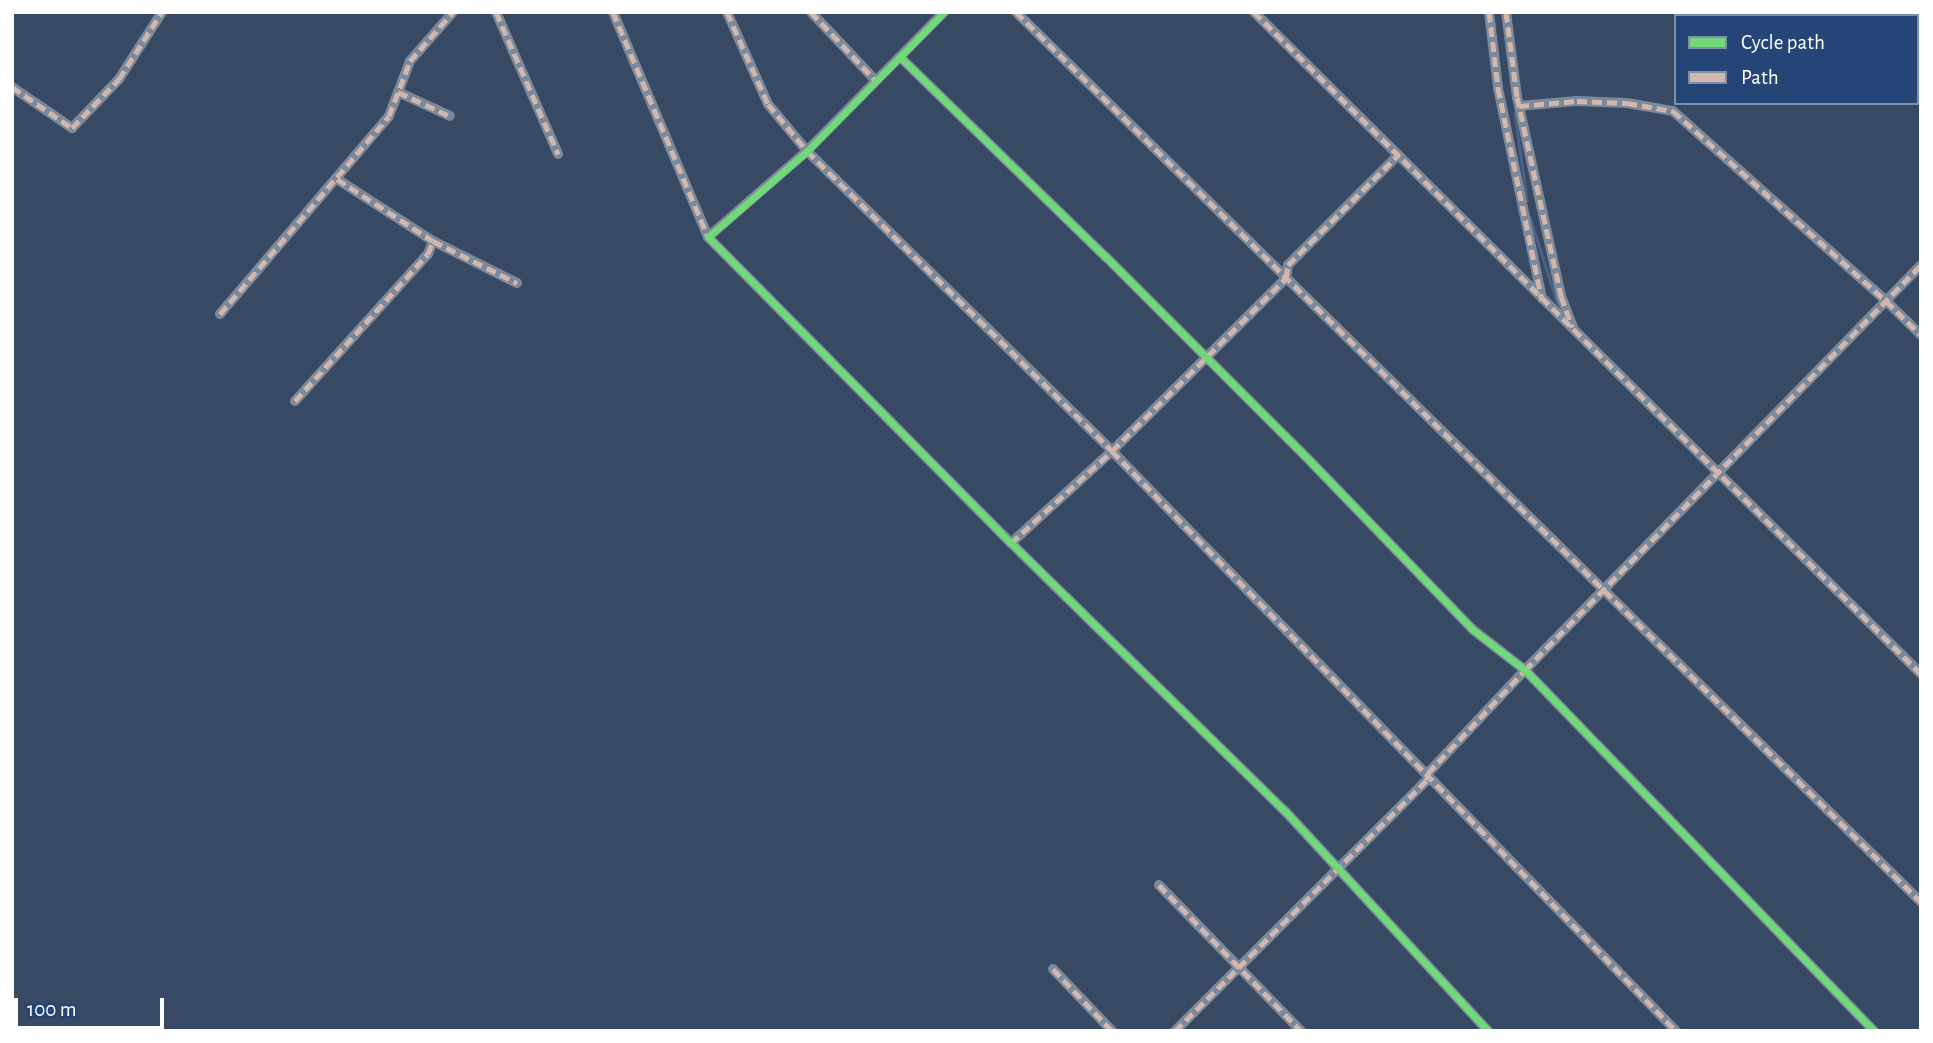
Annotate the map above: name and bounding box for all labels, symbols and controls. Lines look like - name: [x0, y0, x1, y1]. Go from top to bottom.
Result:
- legend: [1674, 14, 1919, 105]
- text: Cycle path: [1741, 32, 1825, 53]
- text: Path: [1741, 67, 1779, 88]
- scale bar: [18, 984, 168, 1028]
- text: 100 m: [27, 999, 77, 1020]

